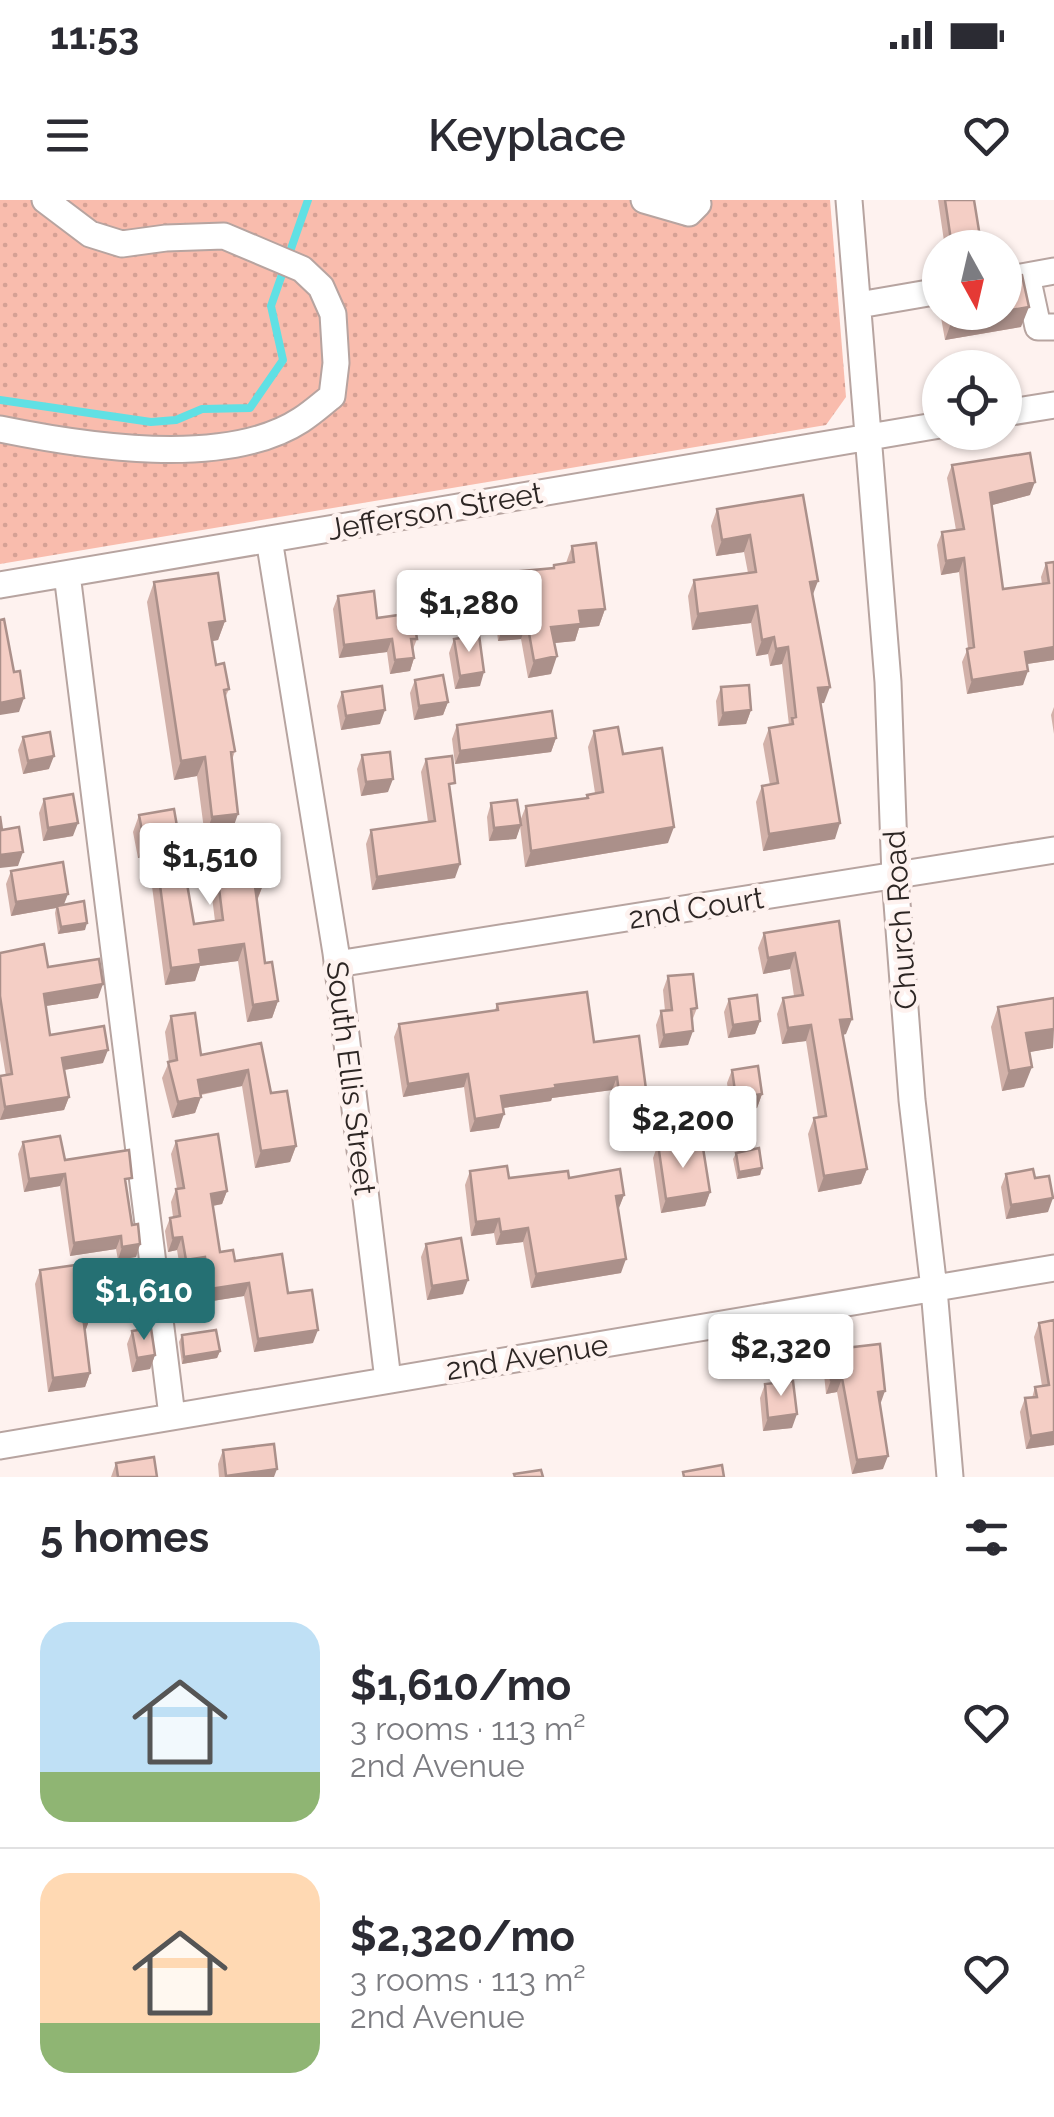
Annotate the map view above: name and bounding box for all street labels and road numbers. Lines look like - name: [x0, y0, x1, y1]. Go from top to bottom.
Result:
- street label: Jefferson Street: [325, 475, 545, 547]
- street label: Church Road: [876, 829, 924, 1011]
- street label: 2nd Court: [626, 880, 766, 936]
- street label: South Ellis Street: [319, 959, 383, 1197]
- street label: 2nd Avenue: [443, 1327, 611, 1387]

